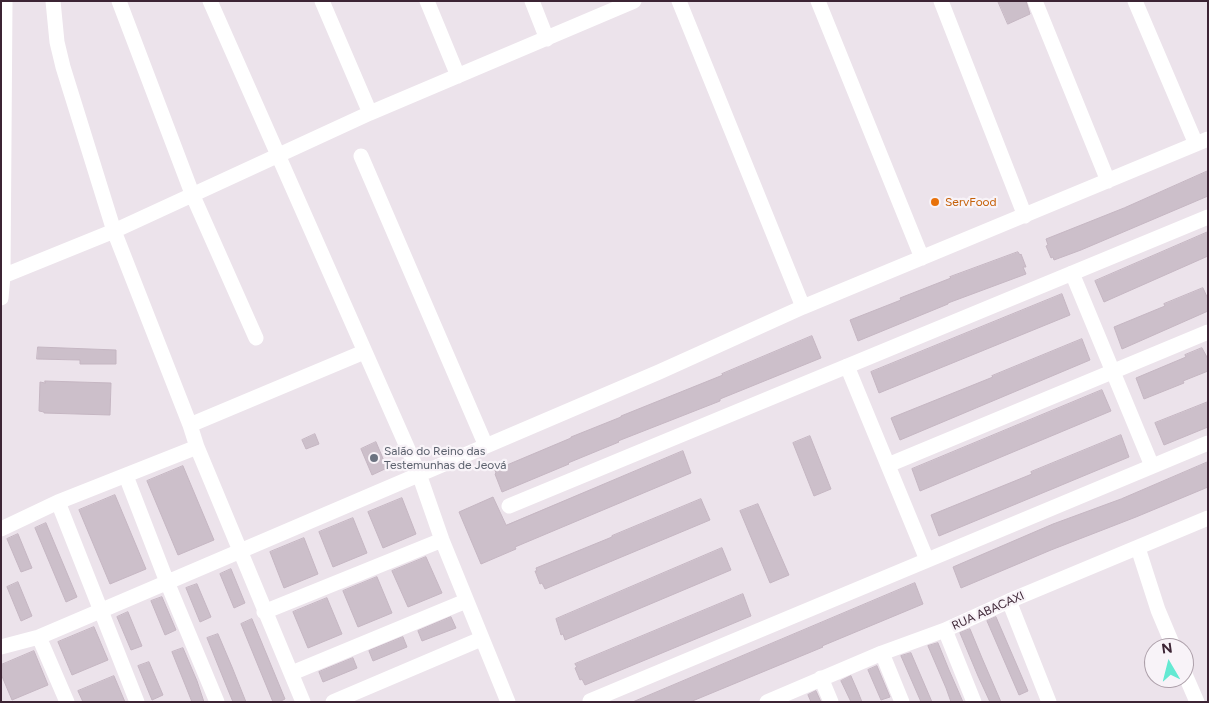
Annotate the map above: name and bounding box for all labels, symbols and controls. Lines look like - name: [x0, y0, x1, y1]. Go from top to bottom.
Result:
- place label: ServFood: [945, 195, 997, 209]
- marker: ServFood: [929, 196, 941, 208]
- place label: Salão do Reino das Testemunhas de Jeová: [384, 444, 506, 472]
- marker: Salão do Reino das Testemunhas de Jeová: [368, 452, 380, 464]
- street label: RUA ABACAXI: [950, 589, 1026, 633]
- north arrow: [1144, 638, 1194, 688]
- text: N: [1160, 639, 1174, 658]

